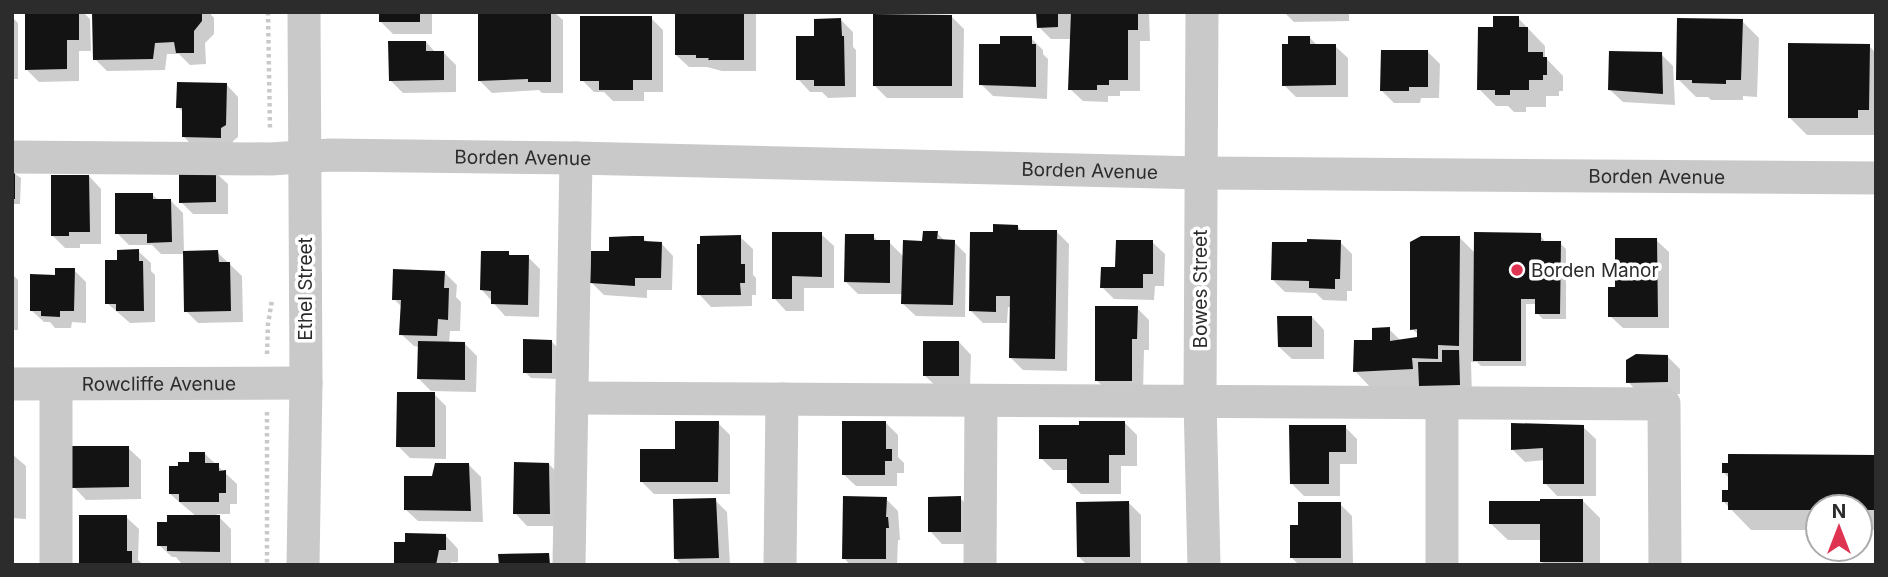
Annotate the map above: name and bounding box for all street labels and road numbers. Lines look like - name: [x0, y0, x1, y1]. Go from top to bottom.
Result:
- street label: Borden Avenue: [454, 146, 591, 170]
- street label: Borden Avenue: [1021, 158, 1158, 184]
- street label: Borden Avenue: [1588, 165, 1725, 189]
- street label: Bowes Street: [1189, 230, 1212, 348]
- street label: Ethel Street: [294, 237, 317, 341]
- street label: Rowcliffe Avenue: [82, 372, 236, 396]

